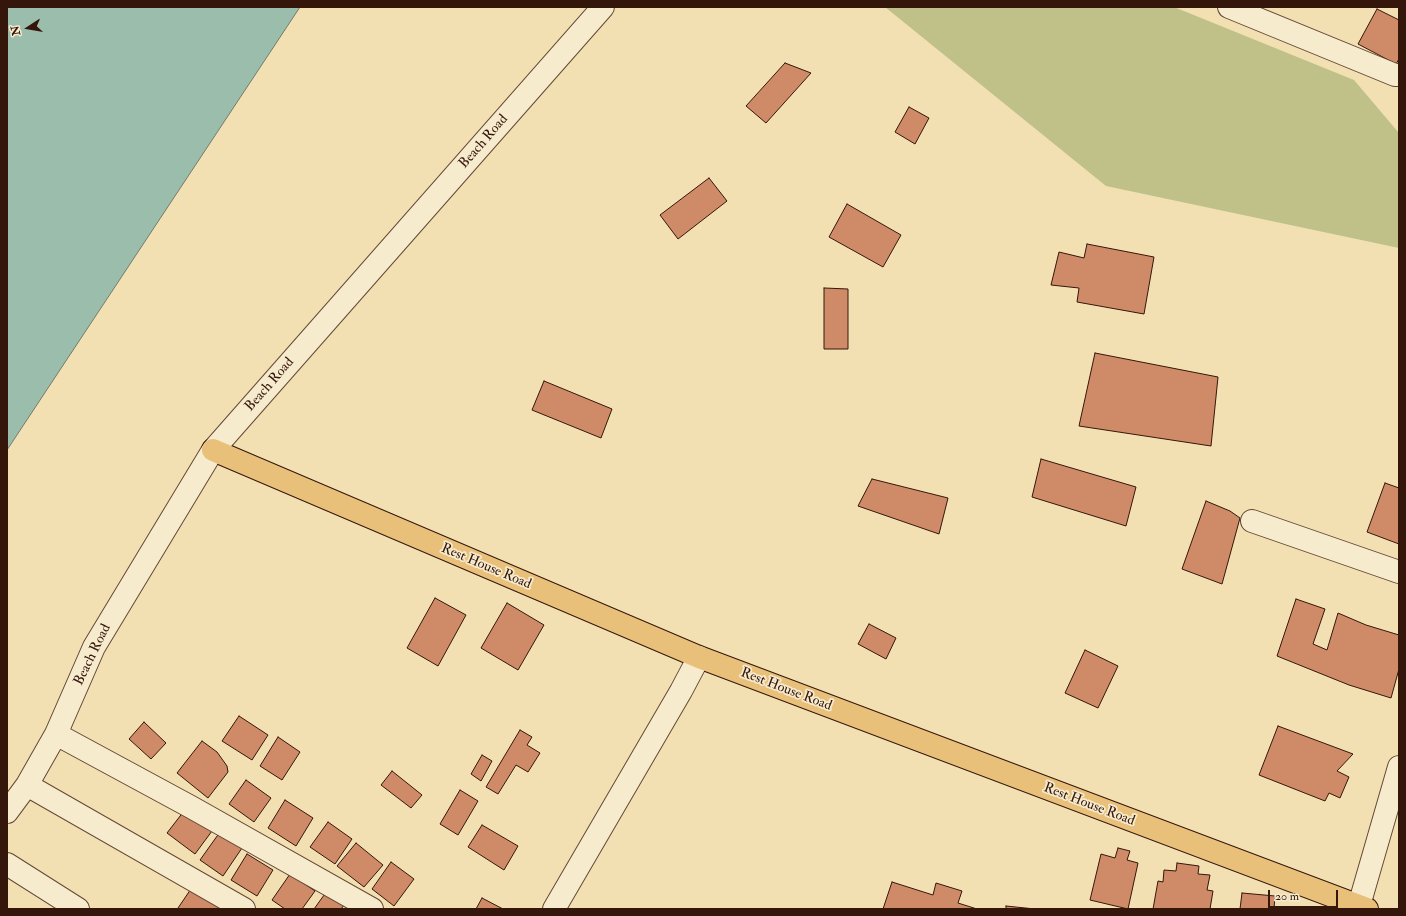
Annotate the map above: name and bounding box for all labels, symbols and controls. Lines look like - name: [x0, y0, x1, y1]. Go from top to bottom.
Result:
- north arrow: [8, 8, 48, 48]
- text: N: [8, 24, 23, 37]
- street label: Beach Road: [456, 112, 512, 172]
- street label: Beach Road: [242, 355, 298, 415]
- street label: Rest House Road: [438, 540, 534, 594]
- street label: Beach Road: [71, 622, 115, 688]
- street label: Rest House Road: [738, 665, 834, 715]
- street label: Rest House Road: [1041, 780, 1137, 830]
- scale bar: [1270, 882, 1340, 908]
- text: 20 m: [1275, 889, 1299, 904]

